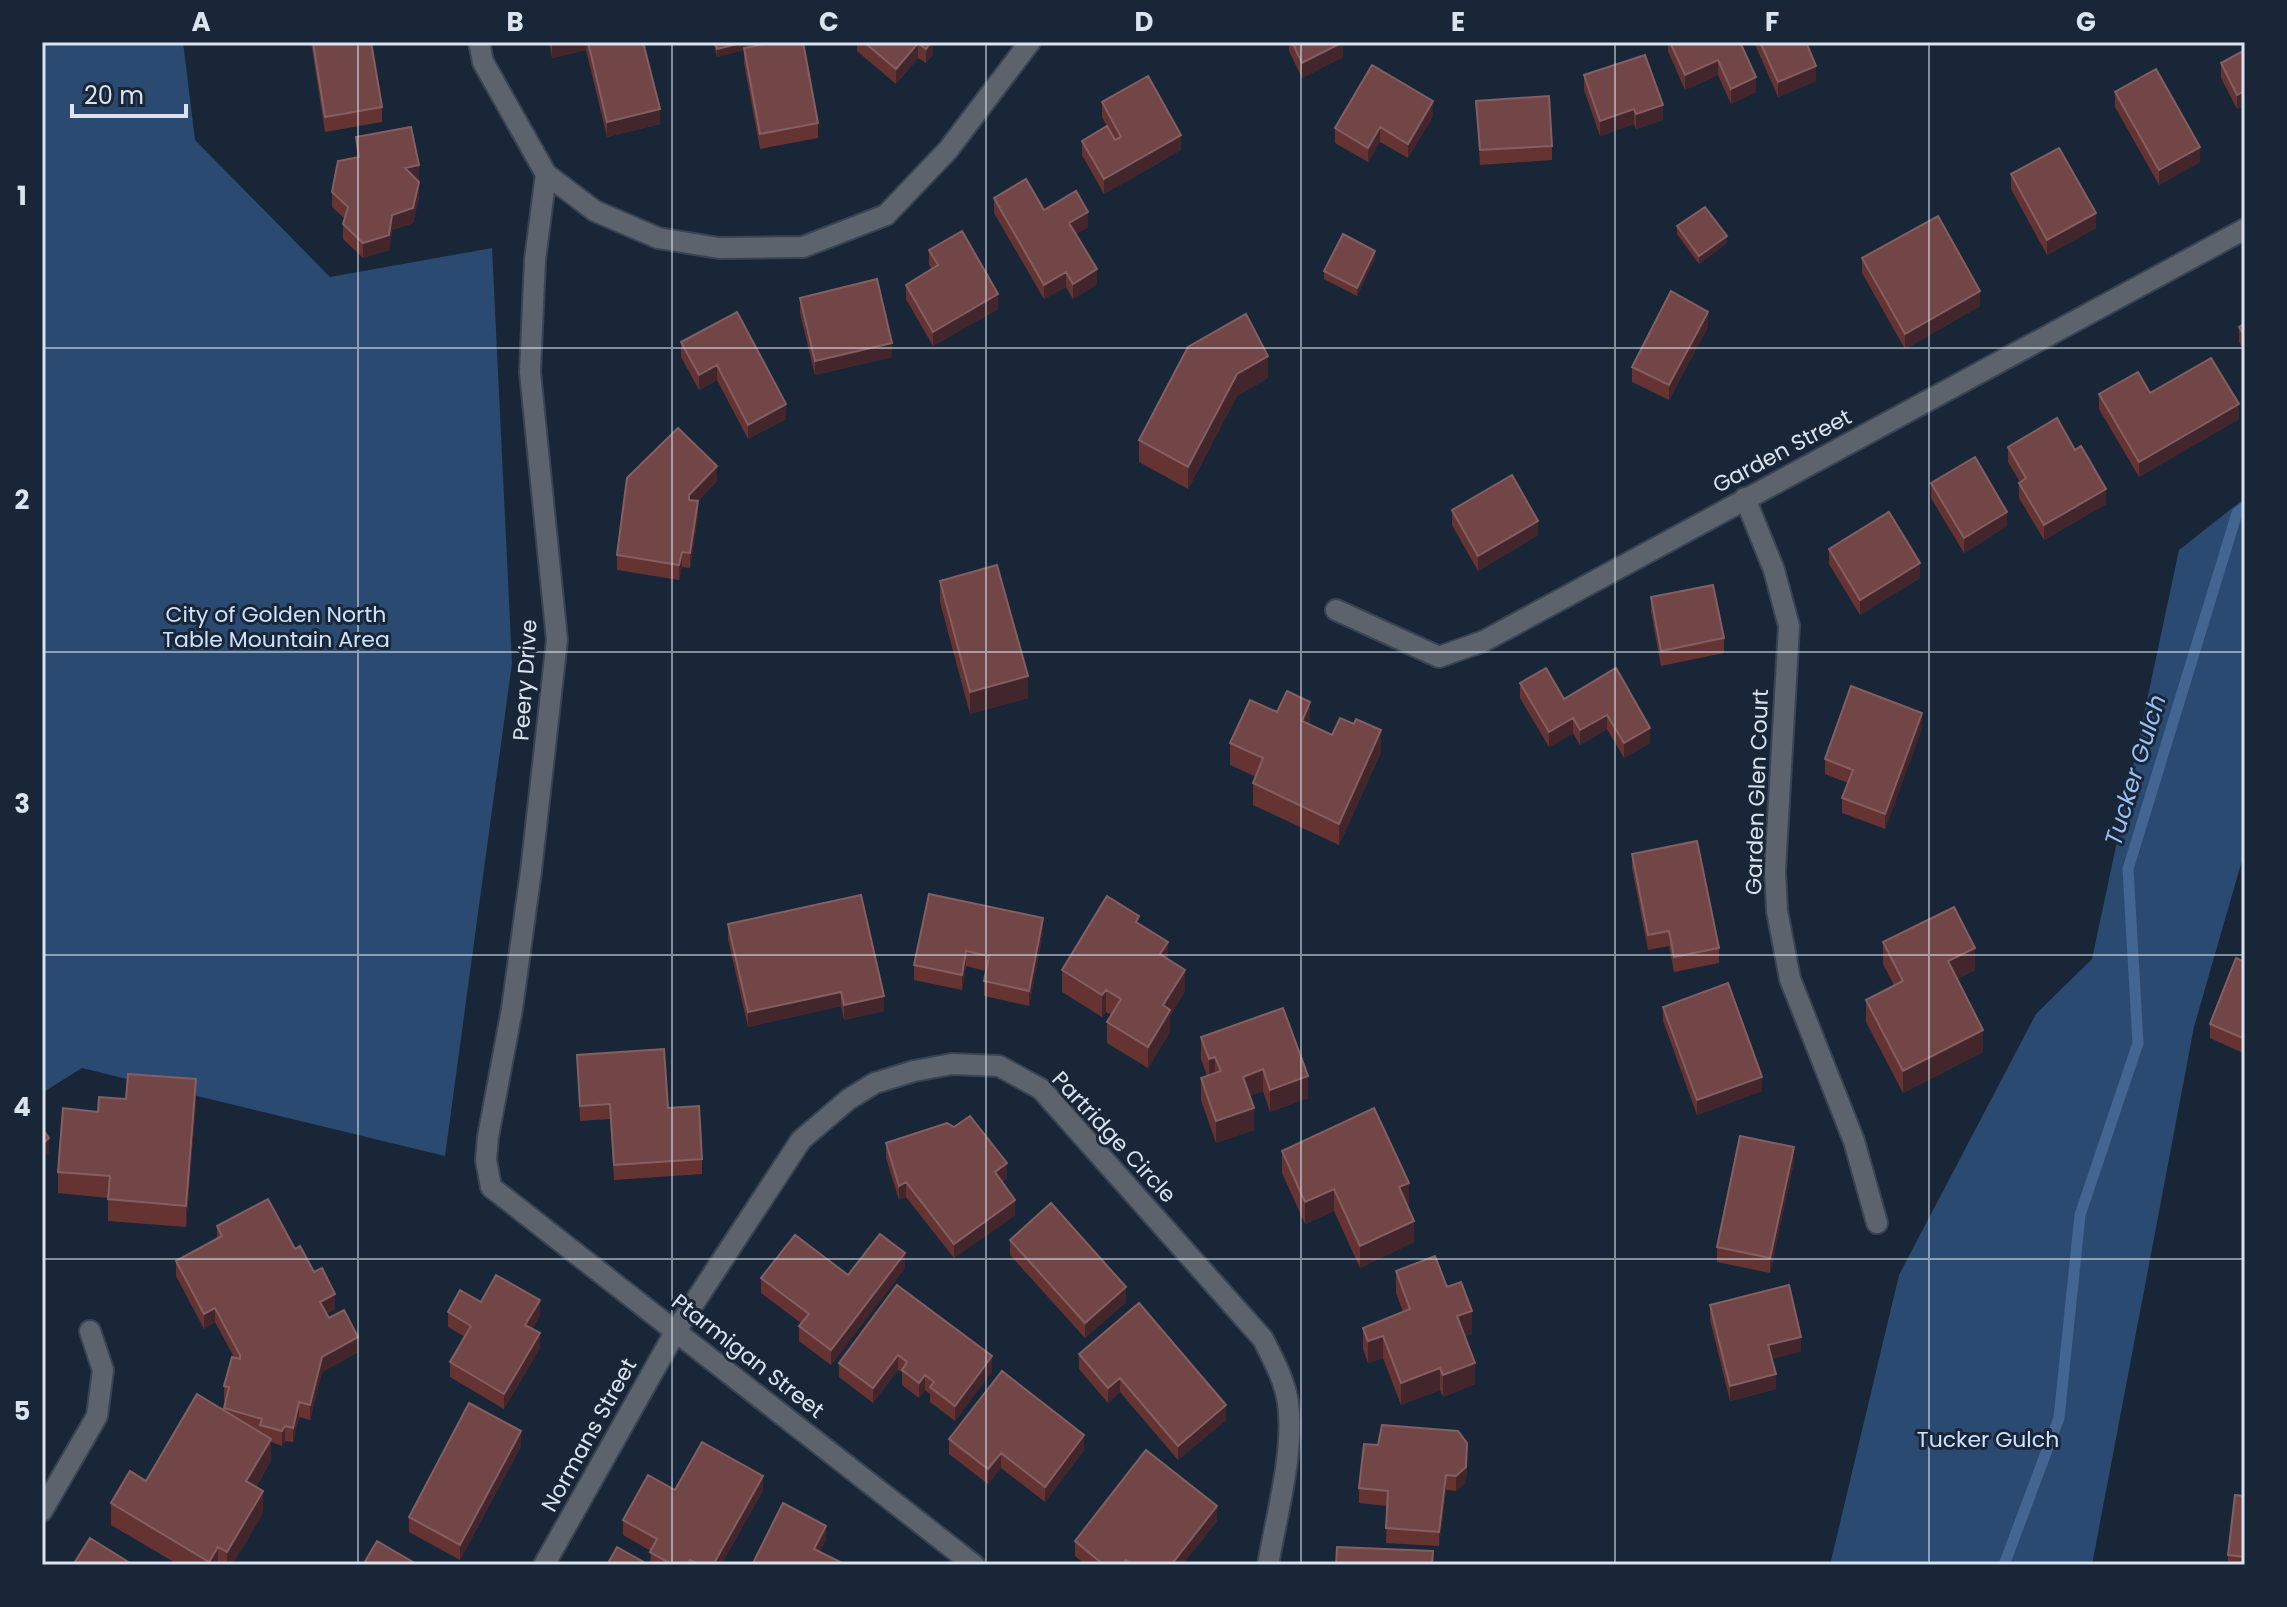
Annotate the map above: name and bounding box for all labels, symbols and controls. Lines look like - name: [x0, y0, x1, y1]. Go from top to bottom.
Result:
- text: A: [191, 4, 211, 40]
- text: B: [506, 4, 524, 40]
- text: C: [819, 4, 839, 40]
- text: D: [1135, 4, 1154, 40]
- text: E: [1451, 4, 1465, 40]
- text: F: [1765, 4, 1779, 40]
- text: G: [2076, 4, 2096, 40]
- scale bar: [72, 68, 186, 118]
- text: 20 m: [84, 79, 144, 112]
- text: 1: [17, 178, 27, 214]
- street label: Garden Street: [1707, 401, 1857, 501]
- text: 2: [15, 482, 30, 518]
- park label: City of Golden North Table Mountain Area: [162, 599, 390, 655]
- street label: Peery Drive: [505, 618, 545, 742]
- street label: Garden Glen Court: [1738, 688, 1776, 896]
- water label: Tucker Gulch: [2096, 691, 2174, 849]
- text: 3: [14, 786, 30, 822]
- street label: Partridge Circle: [1045, 1064, 1183, 1210]
- text: 4: [13, 1089, 31, 1125]
- street label: Ptarmigan Street: [665, 1287, 831, 1425]
- street label: Normans Street: [534, 1353, 644, 1517]
- text: 5: [14, 1393, 30, 1429]
- park label: Tucker Gulch: [1917, 1424, 2059, 1455]

